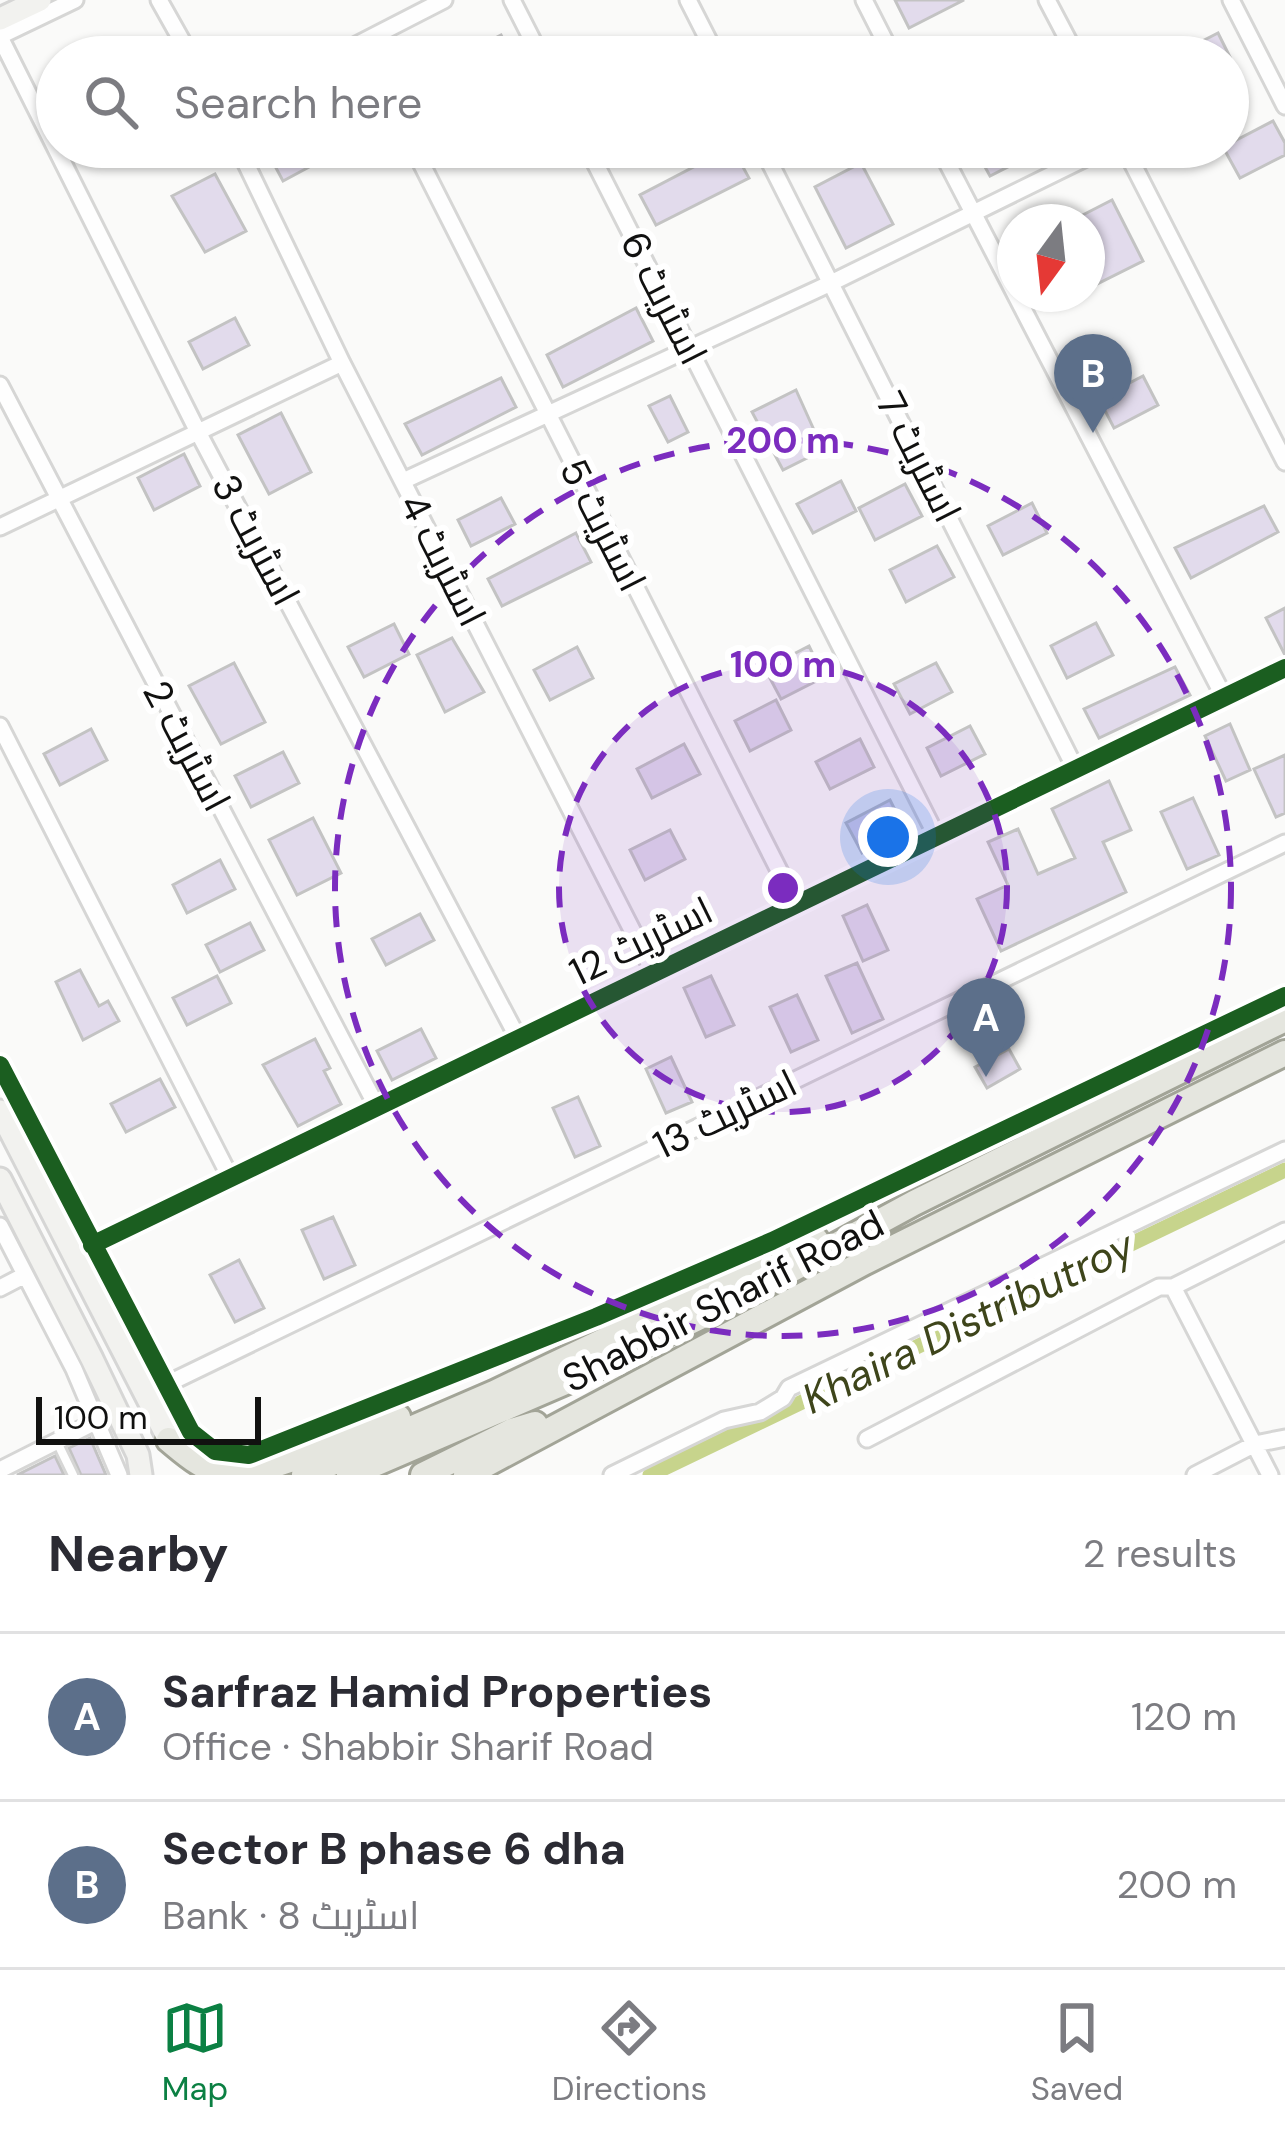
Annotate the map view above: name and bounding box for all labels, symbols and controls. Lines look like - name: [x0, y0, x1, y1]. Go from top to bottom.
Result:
- search box: [36, 36, 1249, 168]
- icon: search: [78, 69, 144, 135]
- text: Search here: [174, 73, 422, 132]
- north arrow: [997, 204, 1105, 312]
- street label: اسٹریٹ 6: [609, 223, 719, 373]
- pin: B: [1054, 334, 1132, 433]
- street label: اسٹریٹ 7: [865, 383, 973, 531]
- text: 200 m: [726, 417, 840, 464]
- street label: اسٹریٹ 5: [548, 450, 658, 600]
- street label: اسٹریٹ 3: [200, 466, 312, 614]
- street label: اسٹریٹ 4: [388, 485, 498, 635]
- text: 100 m: [730, 641, 836, 688]
- street label: اسٹریٹ 2: [131, 672, 243, 820]
- your location: [858, 807, 918, 867]
- centre of rings: [762, 867, 804, 909]
- street label: اسٹریٹ 12: [561, 885, 721, 997]
- pin: A: [947, 978, 1025, 1077]
- street label: اسٹریٹ 13: [645, 1057, 805, 1171]
- street label: Shabbir Sharif Road: [554, 1198, 892, 1404]
- water label: Khaira Distributroy: [793, 1217, 1144, 1426]
- scale bar: [36, 1391, 261, 1444]
- text: 100 m: [54, 1396, 148, 1439]
- text: Nearby: [48, 1520, 229, 1587]
- text: 2 results: [1083, 1528, 1237, 1579]
- text: Sarfraz Hamid Properties: [162, 1662, 712, 1721]
- text: A: [73, 1691, 101, 1742]
- text: 120 m: [1131, 1691, 1237, 1742]
- text: Office · Shabbir Sharif Road: [162, 1721, 654, 1772]
- text: Sector B phase 6 dha: [162, 1819, 626, 1878]
- text: B: [75, 1859, 99, 1910]
- text: 200 m: [1116, 1859, 1237, 1910]
- text: Bank · اسٹریٹ 8: [162, 1890, 420, 1941]
- tab: Map: [162, 1995, 228, 2110]
- tab: Directions: [552, 1995, 707, 2110]
- tab: Saved: [1031, 1995, 1123, 2110]

